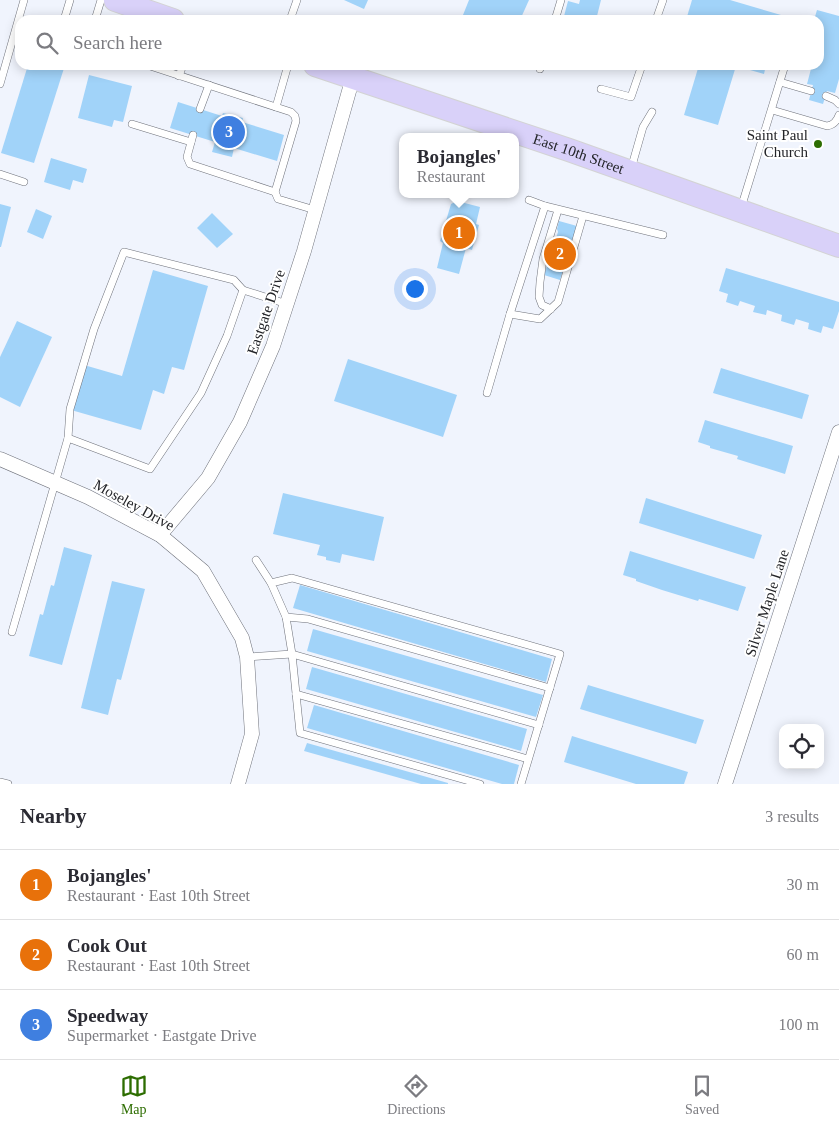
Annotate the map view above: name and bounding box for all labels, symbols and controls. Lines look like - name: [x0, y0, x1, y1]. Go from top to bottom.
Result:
- search box: [15, 15, 824, 70]
- icon: search: [33, 29, 61, 57]
- text: Search here: [73, 32, 162, 53]
- pin: 3: [213, 113, 245, 151]
- place label: Saint Paul Church: [747, 127, 808, 160]
- street label: East 10th Street: [531, 131, 627, 177]
- popup: [399, 133, 519, 198]
- marker: Saint Paul Church: [812, 138, 824, 150]
- text: Bojangles': [417, 146, 501, 167]
- text: Restaurant: [417, 168, 485, 185]
- pin: 1: [443, 214, 475, 252]
- pin: 2: [544, 235, 576, 273]
- street label: Eastgate Drive: [244, 267, 288, 357]
- your location: [402, 276, 428, 302]
- street label: Moseley Drive: [91, 476, 177, 534]
- street label: Silver Maple Lane: [742, 547, 792, 659]
- map controls: [779, 724, 824, 769]
- button: locate: [779, 724, 824, 769]
- text: Nearby: [20, 804, 87, 828]
- text: 3 results: [765, 808, 819, 825]
- text: Bojangles': [67, 865, 151, 886]
- text: 1: [32, 876, 40, 893]
- text: 30 m: [787, 876, 819, 893]
- text: Restaurant · East 10th Street: [67, 887, 250, 904]
- text: Cook Out: [67, 935, 147, 956]
- text: 2: [32, 946, 40, 963]
- text: 60 m: [787, 946, 819, 963]
- text: Restaurant · East 10th Street: [67, 957, 250, 974]
- text: Speedway: [67, 1005, 148, 1026]
- text: 3: [32, 1016, 40, 1033]
- text: 100 m: [779, 1016, 819, 1033]
- text: Supermarket · Eastgate Drive: [67, 1027, 257, 1044]
- tab: Map: [120, 1072, 148, 1118]
- tab: Directions: [387, 1072, 446, 1118]
- tab: Saved: [685, 1072, 719, 1118]

